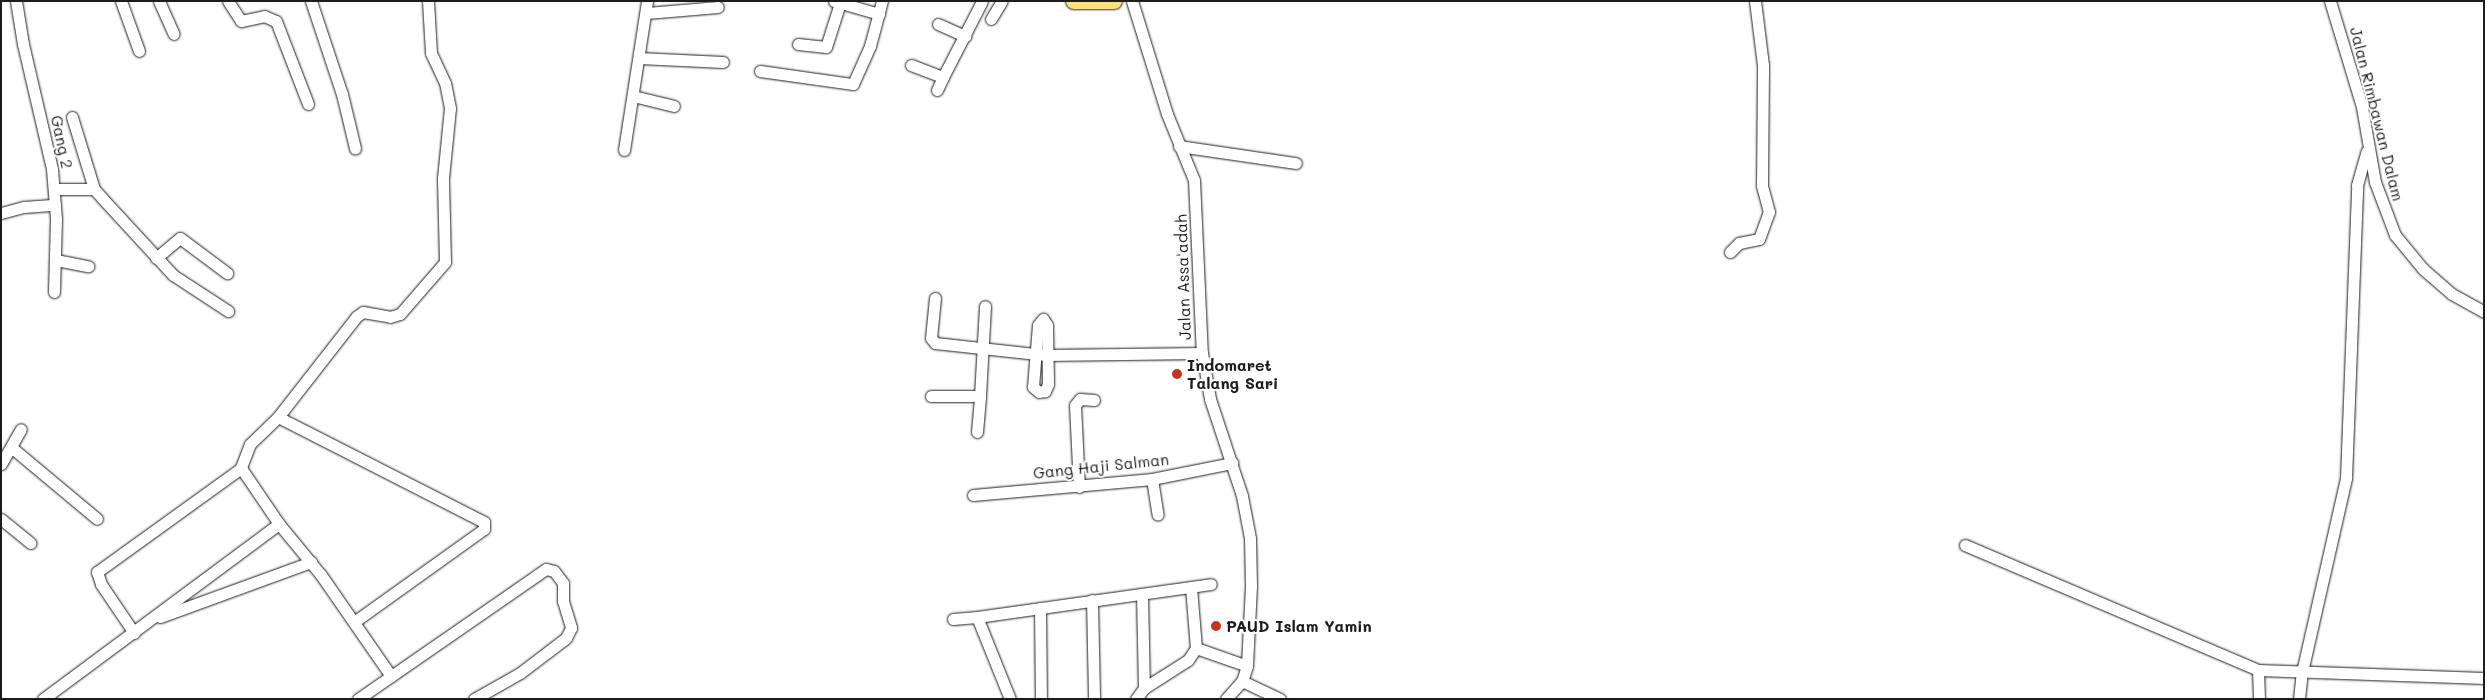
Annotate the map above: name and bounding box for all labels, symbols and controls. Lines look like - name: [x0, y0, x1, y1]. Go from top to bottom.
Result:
- street label: Jalan Rimbawan Dalam: [2346, 25, 2408, 203]
- street label: Gang 2: [47, 114, 77, 170]
- street label: Jalan Assa'adah: [1171, 214, 1195, 340]
- place label: Indomaret Talang Sari: [1187, 355, 1278, 393]
- marker: Indomaret Talang Sari: [1171, 368, 1183, 380]
- street label: Gang Haji Salman: [1032, 449, 1170, 483]
- place label: PAUD Islam Yamin: [1226, 616, 1372, 636]
- marker: PAUD Islam Yamin: [1210, 620, 1222, 632]

